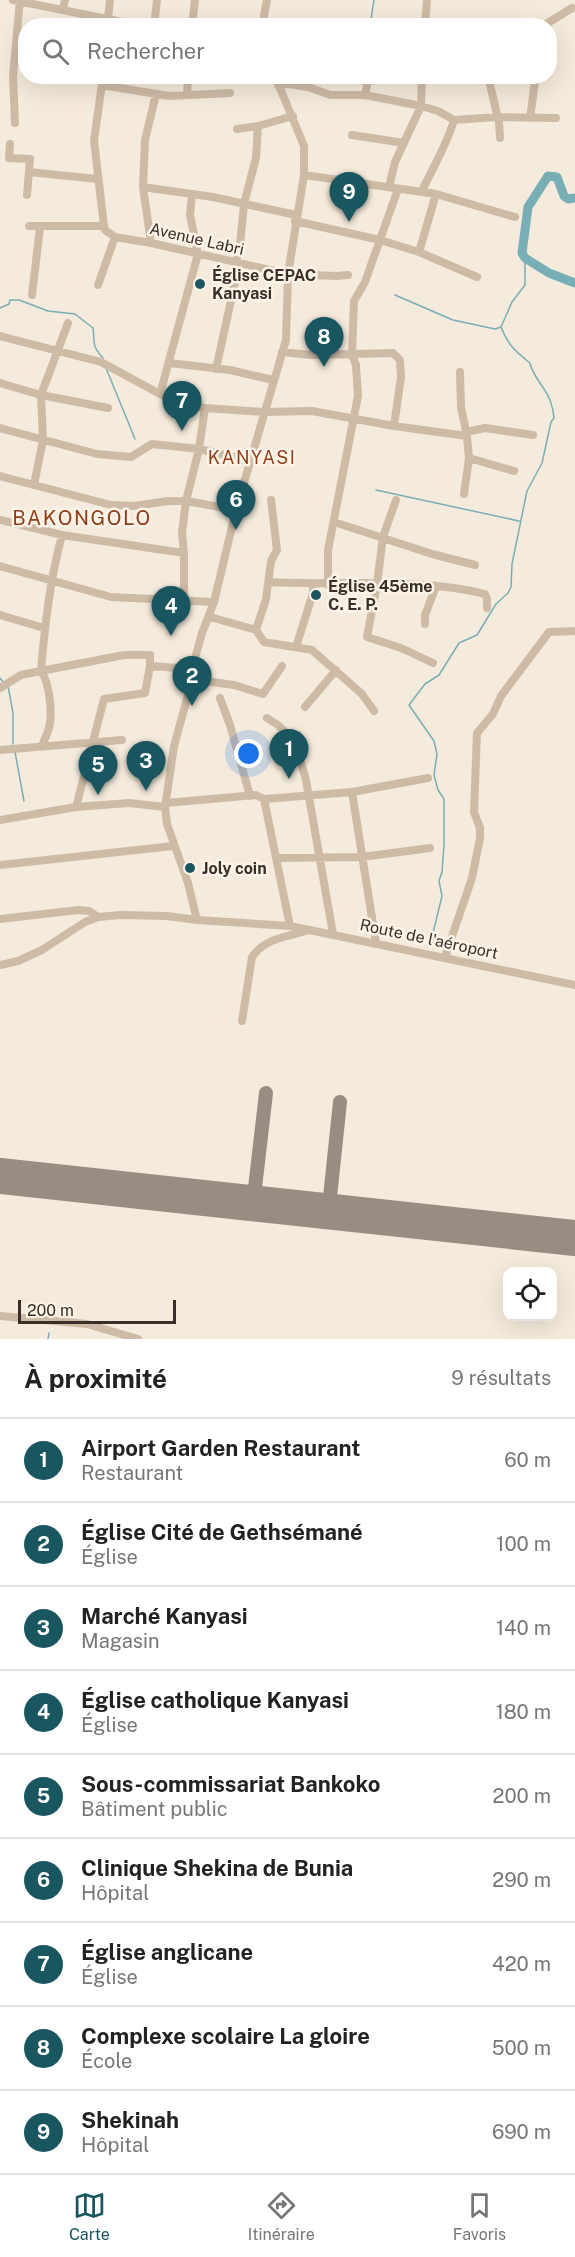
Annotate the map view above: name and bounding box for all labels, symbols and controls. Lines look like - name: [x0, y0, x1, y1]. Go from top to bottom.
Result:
- search box: [18, 18, 557, 84]
- icon: search: [39, 35, 72, 68]
- text: Rechercher: [87, 38, 205, 64]
- pin: 9: [330, 172, 368, 222]
- street label: Avenue Labri: [148, 219, 246, 259]
- place label: Église CEPAC Kanyasi: [212, 265, 316, 303]
- marker: Église CEPAC Kanyasi: [193, 277, 207, 291]
- pin: 8: [304, 318, 344, 367]
- pin: 7: [162, 382, 201, 431]
- district label: KANYASI: [208, 447, 296, 468]
- pin: 6: [216, 480, 256, 530]
- district label: BAKONGOLO: [12, 506, 152, 530]
- place label: Église 45ème C. E. P.: [328, 576, 433, 614]
- pin: 4: [152, 586, 190, 636]
- marker: Église 45ème C. E. P.: [309, 588, 323, 602]
- pin: 2: [172, 656, 212, 706]
- pin: 1: [270, 730, 308, 779]
- your location: [234, 739, 263, 768]
- pin: 3: [126, 742, 166, 791]
- pin: 5: [78, 746, 118, 795]
- place label: Joly coin: [202, 859, 267, 878]
- marker: Joly coin: [183, 861, 197, 875]
- street label: Route de l'aéroport: [358, 915, 500, 963]
- map controls: [503, 1267, 557, 1321]
- button: locate: [503, 1267, 557, 1321]
- scale bar: [18, 1297, 176, 1324]
- text: 200 m: [27, 1301, 74, 1320]
- text: À proximité: [24, 1363, 167, 1394]
- text: 9 résultats: [451, 1366, 551, 1390]
- text: Airport Garden Restaurant: [81, 1435, 360, 1461]
- text: 1: [39, 1448, 48, 1472]
- text: 60 m: [504, 1448, 551, 1472]
- text: Restaurant: [81, 1461, 183, 1485]
- text: Église Cité de Gethsémané: [81, 1519, 363, 1545]
- text: 2: [37, 1532, 50, 1556]
- text: 100 m: [496, 1532, 551, 1556]
- text: Église: [81, 1545, 138, 1569]
- text: Marché Kanyasi: [81, 1603, 248, 1629]
- text: 3: [37, 1616, 50, 1640]
- text: 140 m: [496, 1616, 551, 1640]
- text: Magasin: [81, 1629, 160, 1653]
- text: Église catholique Kanyasi: [81, 1687, 349, 1713]
- text: 4: [37, 1700, 50, 1724]
- text: 180 m: [496, 1700, 551, 1724]
- text: Église: [81, 1713, 138, 1737]
- text: Sous-commissariat Bankoko: [81, 1771, 380, 1797]
- text: 5: [37, 1784, 50, 1808]
- text: 200 m: [493, 1784, 551, 1808]
- text: Bâtiment public: [81, 1797, 228, 1821]
- text: Clinique Shekina de Bunia: [81, 1855, 353, 1881]
- text: 6: [37, 1868, 50, 1892]
- text: 290 m: [492, 1868, 551, 1892]
- text: Hôpital: [81, 1881, 149, 1905]
- text: Église anglicane: [81, 1939, 253, 1965]
- text: 7: [37, 1952, 50, 1976]
- text: 420 m: [492, 1952, 551, 1976]
- text: Église: [81, 1965, 138, 1989]
- text: Complexe scolaire La gloire: [81, 2023, 370, 2049]
- text: 8: [37, 2036, 50, 2060]
- text: 500 m: [492, 2036, 551, 2060]
- text: École: [81, 2049, 132, 2073]
- text: Shekinah: [81, 2107, 179, 2133]
- text: 9: [37, 2120, 50, 2144]
- text: 690 m: [492, 2120, 551, 2144]
- text: Hôpital: [81, 2133, 149, 2157]
- tab: Carte: [69, 2189, 110, 2244]
- tab: Itinéraire: [248, 2189, 315, 2244]
- tab: Favoris: [453, 2189, 506, 2244]

